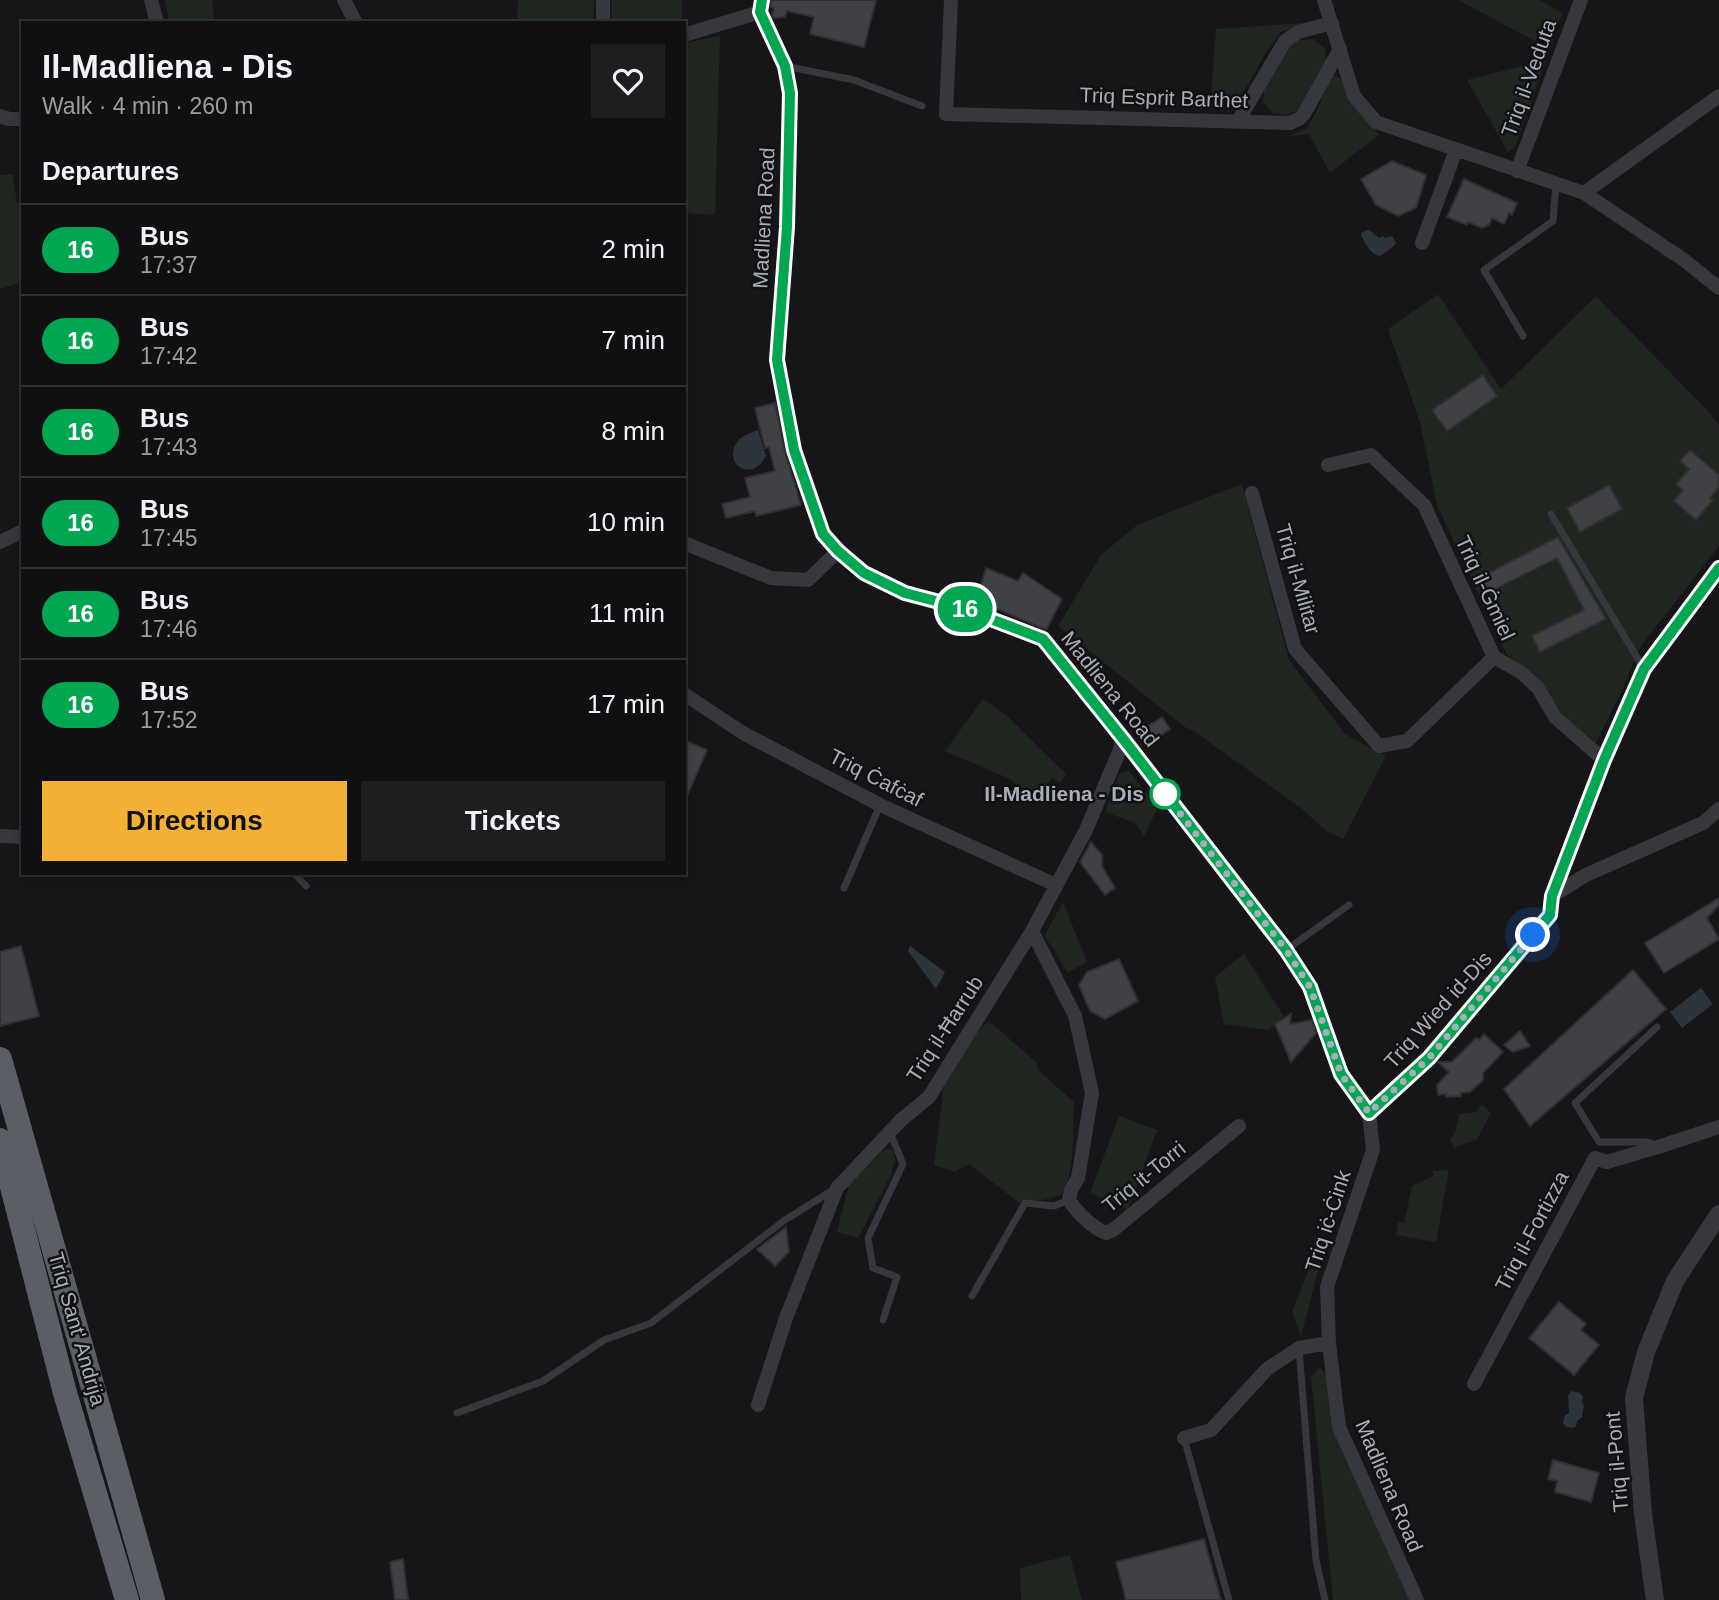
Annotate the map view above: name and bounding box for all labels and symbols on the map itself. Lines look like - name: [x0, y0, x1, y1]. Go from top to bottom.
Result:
- street label: Triq il-Veduta: [1497, 16, 1560, 140]
- street label: Triq Esprit Barthet: [1079, 83, 1249, 112]
- street label: Madliena Road: [748, 147, 779, 289]
- street label: Triq il-Militar: [1272, 521, 1325, 637]
- street label: Triq il-Ġmiel: [1451, 532, 1520, 644]
- line badge: 16: [934, 586, 996, 632]
- street label: Madliena Road: [1057, 627, 1164, 751]
- street label: Triq Ċafċaf: [826, 744, 927, 811]
- marker: Il-Madliena - Dis: [1150, 779, 1180, 809]
- place label: Il-Madliena - Dis: [984, 782, 1144, 805]
- your location: [1515, 917, 1550, 952]
- street label: Triq Wied id-Dis: [1379, 947, 1496, 1073]
- street label: Triq il-Ħarrub: [902, 971, 987, 1086]
- street label: Triq it-Torri: [1098, 1136, 1190, 1217]
- street label: Triq iċ-Ċink: [1300, 1167, 1355, 1275]
- street label: Triq il-Fortizza: [1490, 1167, 1573, 1295]
- street label: Triq Sant' Andrija: [45, 1250, 110, 1409]
- street label: Triq il-Pont: [1601, 1411, 1632, 1513]
- street label: Madliena Road: [1351, 1416, 1428, 1555]

